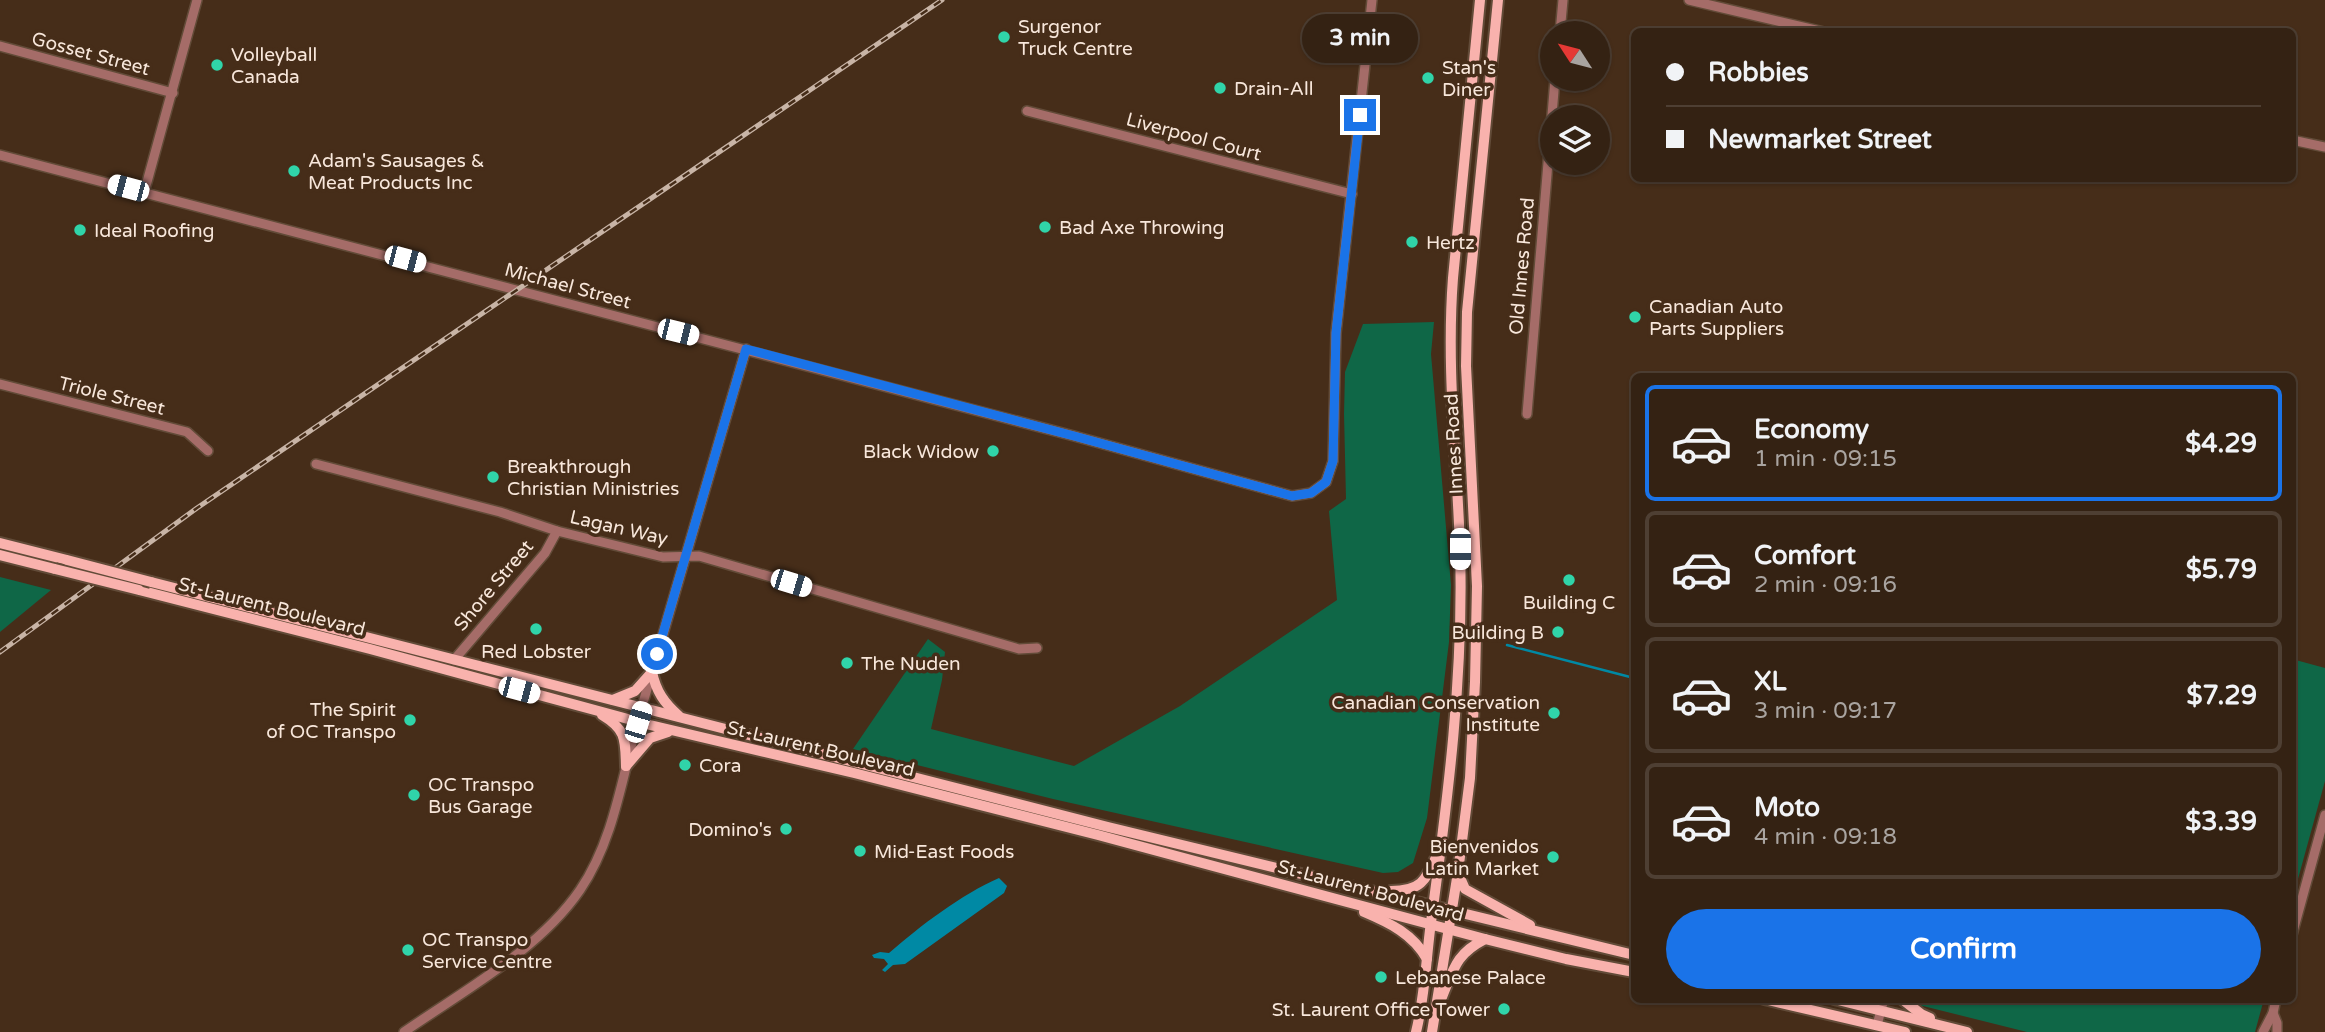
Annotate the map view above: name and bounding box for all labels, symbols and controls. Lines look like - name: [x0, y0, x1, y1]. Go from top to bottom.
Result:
- callout: 3 min: [1302, 13, 1418, 62]
- place label: Surgenor Truck Centre: [1018, 16, 1133, 60]
- north arrow: [1540, 21, 1610, 91]
- map controls: [1540, 21, 1610, 175]
- text: 3 min: [1329, 24, 1391, 52]
- street label: Gosset Street: [29, 28, 152, 80]
- marker: Surgenor Truck Centre: [996, 29, 1012, 45]
- place label: Volleyball Canada: [231, 44, 317, 88]
- marker: Volleyball Canada: [209, 57, 225, 73]
- place label: Stan's Diner: [1442, 57, 1496, 101]
- text: Robbies: [1708, 57, 1809, 88]
- marker: Stan's Diner: [1420, 70, 1436, 86]
- place label: Drain-All: [1234, 78, 1313, 100]
- marker: Drain-All: [1212, 80, 1228, 96]
- route end: [1344, 99, 1376, 131]
- button: layers: [1540, 105, 1610, 175]
- street label: Liverpool Court: [1124, 108, 1264, 166]
- text: Newmarket Street: [1708, 124, 1932, 155]
- place label: Adam's Sausages & Meat Products Inc: [308, 150, 485, 194]
- marker: Adam's Sausages & Meat Products Inc: [286, 163, 302, 179]
- car: [105, 172, 152, 204]
- street label: Old Innes Road: [1505, 196, 1539, 336]
- place label: Bad Axe Throwing: [1059, 217, 1224, 239]
- marker: Bad Axe Throwing: [1037, 219, 1053, 235]
- place label: Ideal Roofing: [94, 220, 214, 242]
- marker: Ideal Roofing: [72, 222, 88, 238]
- place label: Hertz: [1426, 232, 1475, 254]
- marker: Hertz: [1404, 234, 1420, 250]
- car: [382, 243, 429, 275]
- street label: Michael Street: [502, 259, 633, 313]
- place label: Canadian Auto Parts Suppliers: [1649, 296, 1784, 340]
- marker: Canadian Auto Parts Suppliers: [1627, 309, 1643, 325]
- car: [656, 317, 701, 347]
- street label: Triole Street: [56, 372, 167, 420]
- street label: Innes Road: [1440, 393, 1468, 495]
- icon: car: [1670, 412, 1733, 475]
- text: Economy: [1754, 414, 1869, 445]
- text: $4.29: [2185, 428, 2257, 459]
- place label: Black Widow: [863, 441, 979, 463]
- marker: Black Widow: [985, 443, 1001, 459]
- text: 1 min · 09:15: [1754, 445, 1897, 473]
- place label: Breakthrough Christian Ministries: [507, 456, 679, 500]
- marker: Breakthrough Christian Ministries: [485, 469, 501, 485]
- street label: Lagan Way: [568, 506, 670, 550]
- car: [1450, 528, 1471, 570]
- street label: Shore Street: [449, 536, 538, 635]
- icon: car: [1670, 538, 1733, 601]
- text: Comfort: [1754, 540, 1856, 571]
- text: $5.79: [2186, 554, 2257, 585]
- car: [768, 567, 815, 599]
- text: 2 min · 09:16: [1754, 571, 1897, 599]
- marker: Building C: [1561, 572, 1577, 588]
- street label: St-Laurent Boulevard: [176, 573, 368, 641]
- place label: Building C: [1523, 592, 1615, 614]
- marker: Red Lobster: [528, 621, 544, 637]
- place label: Building B: [1452, 622, 1544, 644]
- marker: Building B: [1550, 624, 1566, 640]
- route start: [641, 638, 673, 670]
- place label: Red Lobster: [481, 641, 592, 663]
- place label: The Nuden: [861, 653, 961, 675]
- marker: The Nuden: [839, 655, 855, 671]
- icon: car: [1670, 664, 1733, 727]
- text: XL: [1754, 666, 1786, 697]
- car: [496, 674, 543, 706]
- text: $7.29: [2187, 680, 2257, 711]
- place label: Canadian Conservation Institute: [1331, 692, 1540, 736]
- text: 3 min · 09:17: [1754, 697, 1897, 725]
- place label: The Spirit of OC Transpo: [266, 699, 396, 743]
- car: [622, 699, 655, 745]
- marker: Canadian Conservation Institute: [1546, 705, 1562, 721]
- marker: The Spirit of OC Transpo: [402, 712, 418, 728]
- street label: St-Laurent Boulevard: [725, 717, 917, 781]
- place label: Cora: [699, 755, 741, 777]
- marker: Cora: [677, 757, 693, 773]
- place label: OC Transpo Bus Garage: [428, 774, 534, 818]
- marker: OC Transpo Bus Garage: [406, 787, 422, 803]
- icon: car: [1670, 790, 1733, 853]
- text: Moto: [1754, 792, 1820, 823]
- text: $3.39: [2185, 806, 2257, 837]
- place label: Domino's: [688, 819, 772, 841]
- marker: Domino's: [778, 821, 794, 837]
- text: 4 min · 09:18: [1754, 823, 1897, 851]
- place label: Bienvenidos Latin Market: [1425, 836, 1539, 880]
- place label: Mid-East Foods: [874, 841, 1014, 863]
- marker: Mid-East Foods: [852, 843, 868, 859]
- marker: Bienvenidos Latin Market: [1545, 849, 1561, 865]
- street label: St-Laurent Boulevard: [1275, 856, 1466, 926]
- button: Confirm: [1666, 909, 2261, 989]
- place label: OC Transpo Service Centre: [422, 929, 552, 973]
- marker: OC Transpo Service Centre: [400, 942, 416, 958]
- place label: Lebanese Palace: [1395, 967, 1546, 989]
- marker: Lebanese Palace: [1373, 969, 1389, 985]
- place label: St. Laurent Office Tower: [1272, 999, 1491, 1021]
- marker: St. Laurent Office Tower: [1496, 1001, 1512, 1017]

